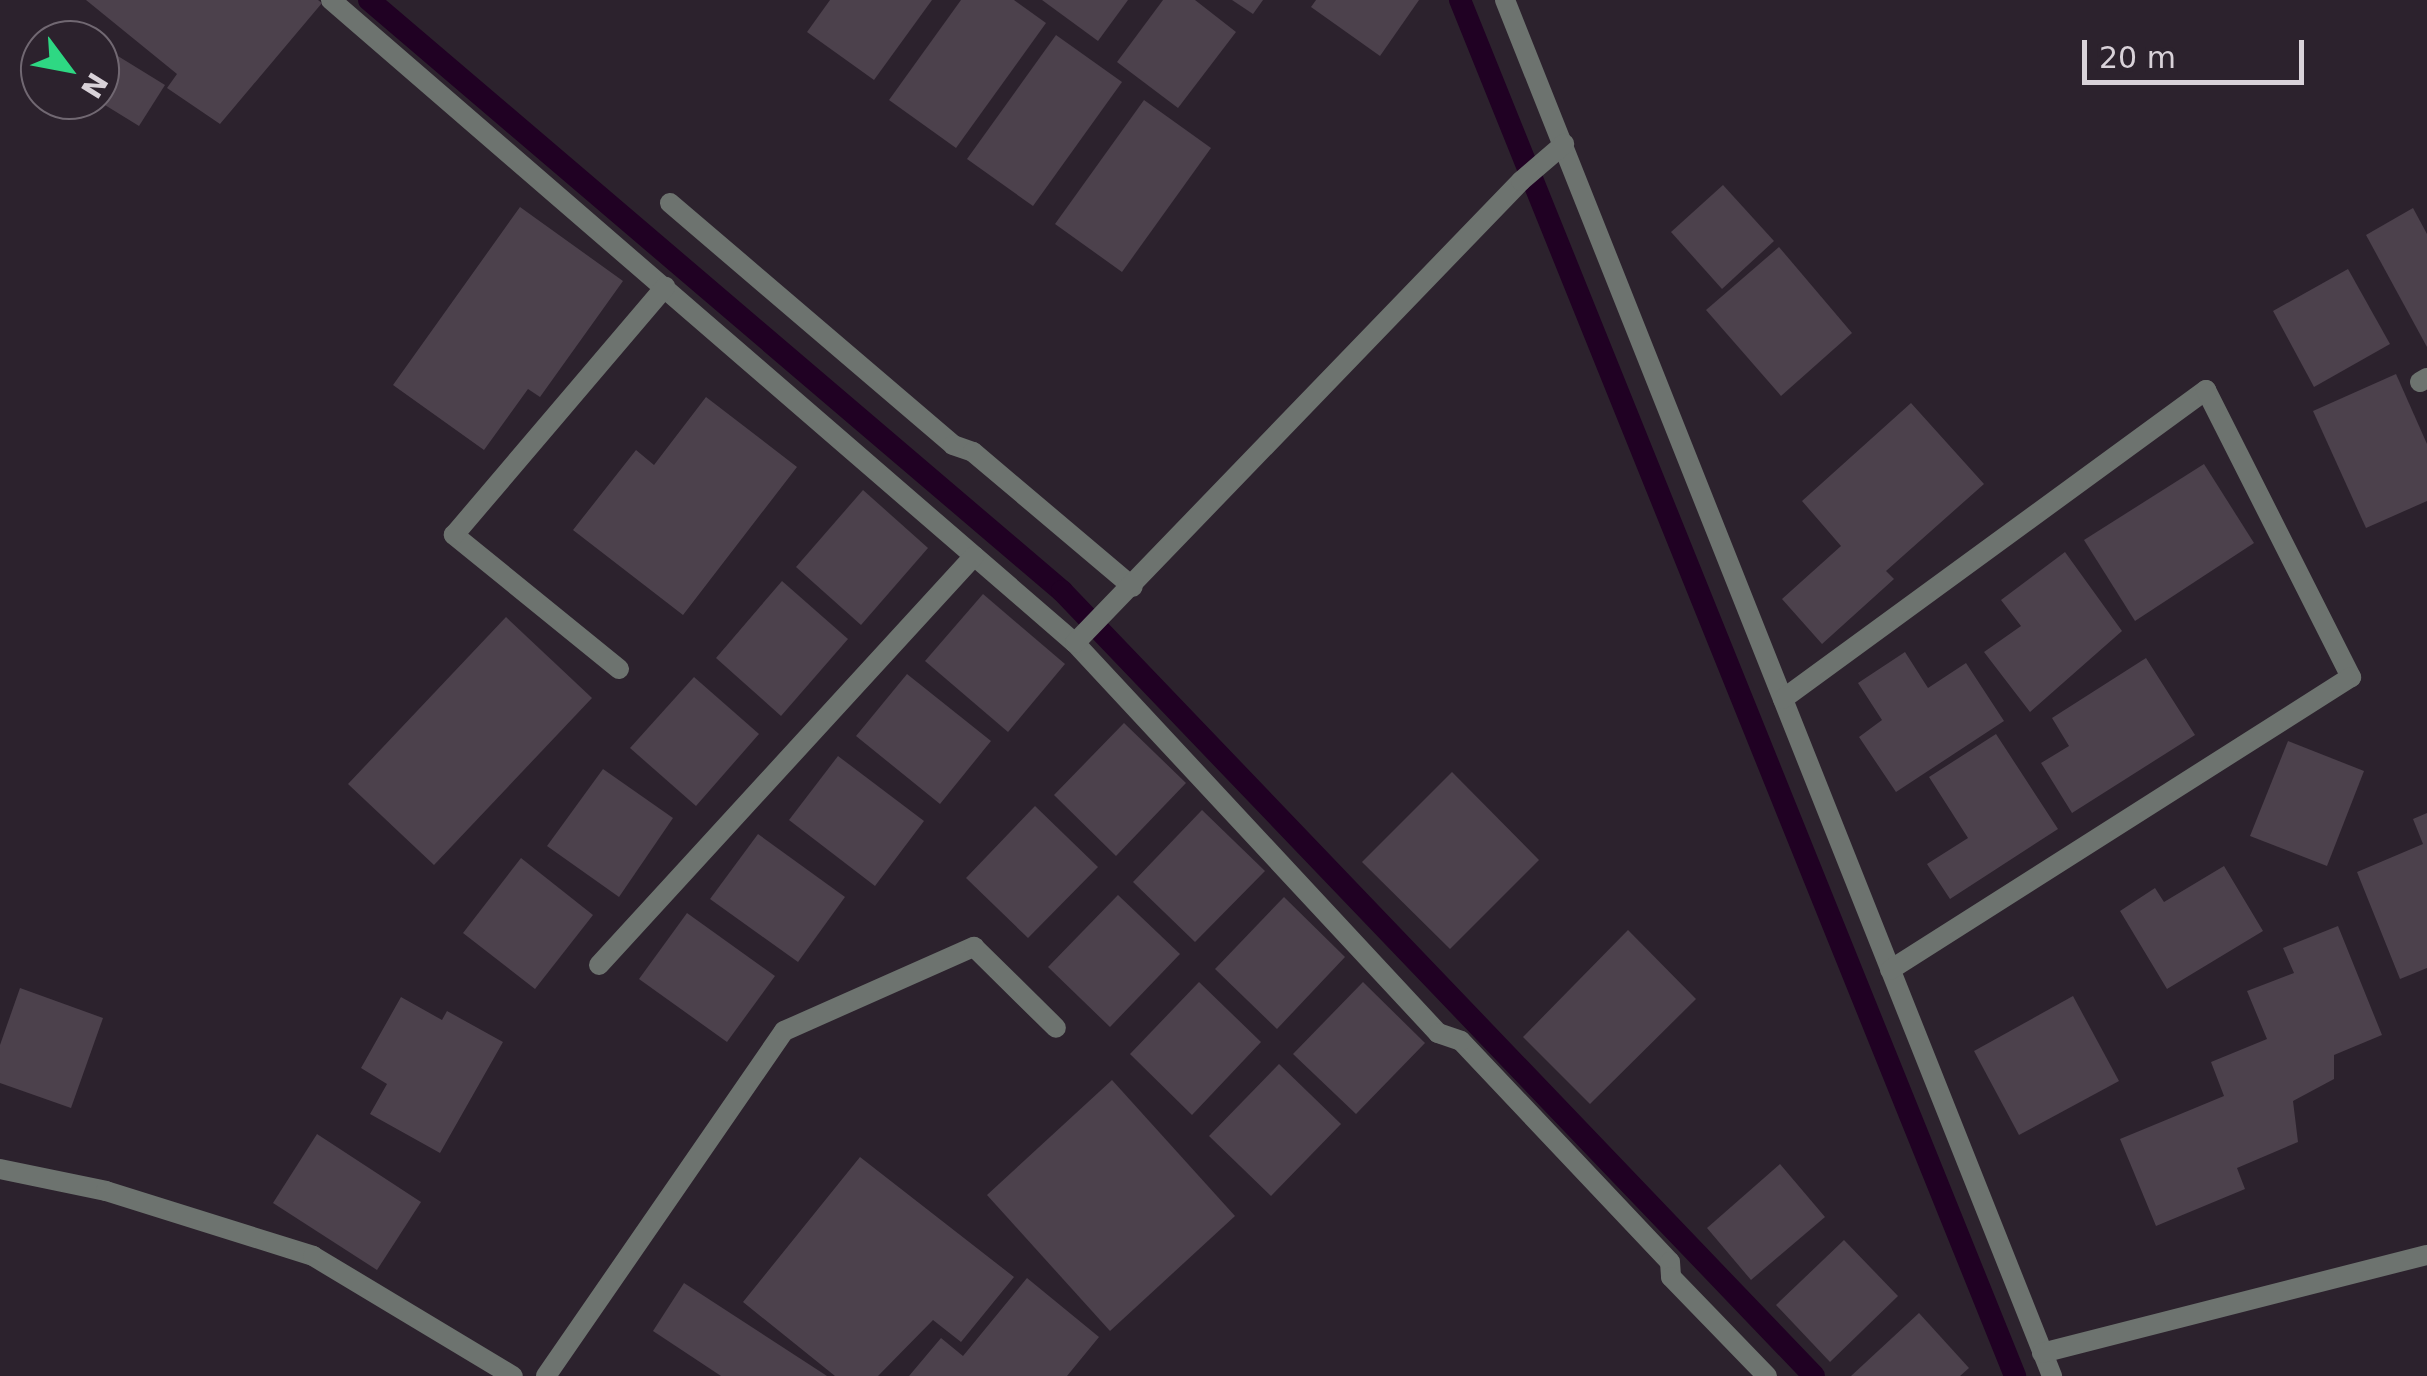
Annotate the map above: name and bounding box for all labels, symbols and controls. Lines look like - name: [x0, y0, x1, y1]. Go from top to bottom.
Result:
- north arrow: [20, 20, 120, 120]
- scale bar: [2087, 20, 2310, 82]
- text: 20 m: [2099, 40, 2176, 75]
- text: N: [74, 66, 114, 104]

